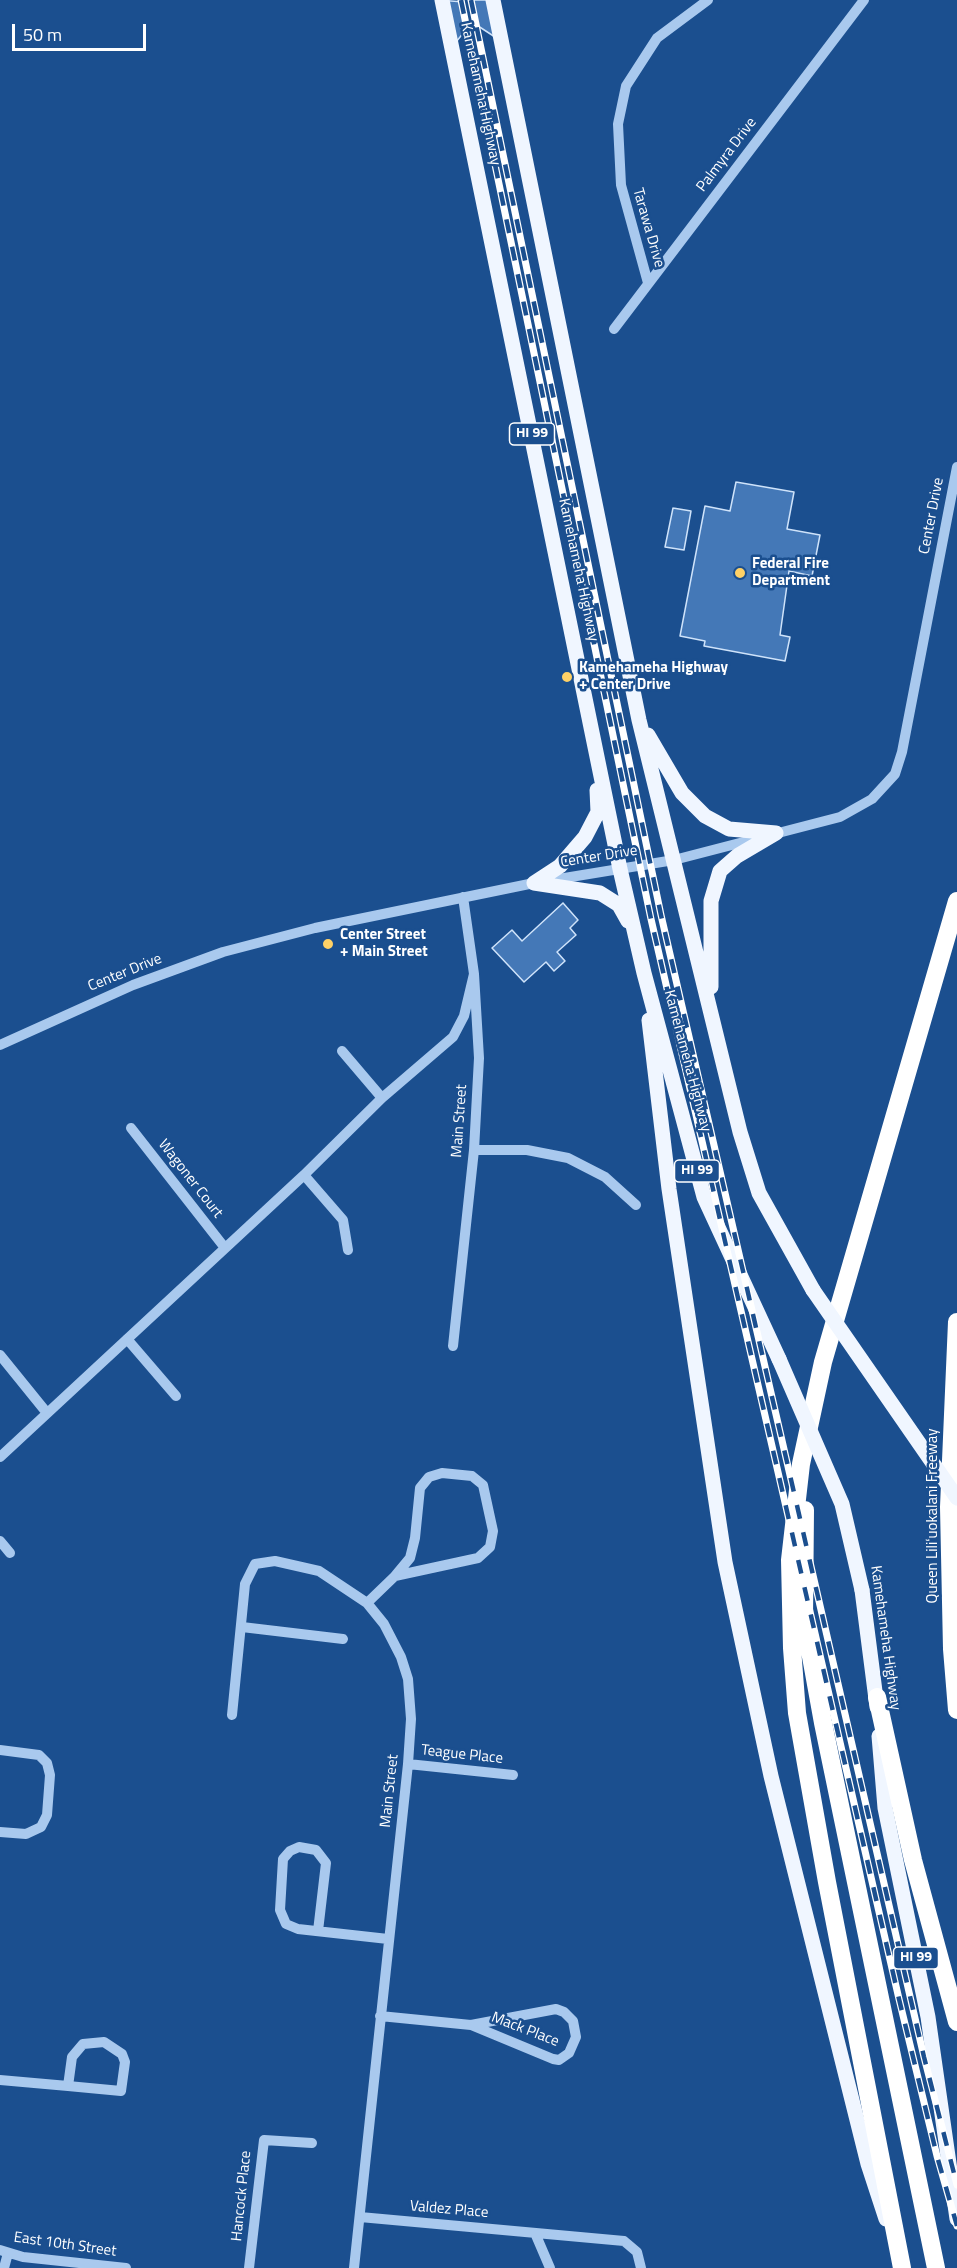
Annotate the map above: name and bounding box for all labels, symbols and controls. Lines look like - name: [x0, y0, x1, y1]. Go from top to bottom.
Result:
- scale bar: [15, 12, 148, 50]
- text: 50 m: [23, 21, 62, 48]
- street label: Kamehameha Highway: [456, 21, 504, 167]
- street label: Palmyra Drive: [693, 114, 761, 196]
- street label: Tarawa Drive: [628, 186, 668, 270]
- road number: HI 99: [510, 423, 554, 445]
- street label: Center Drive: [916, 476, 948, 556]
- street label: Kamehameha Highway: [554, 497, 602, 643]
- place label: Federal Fire Department: [752, 555, 830, 590]
- marker: Federal Fire Department: [733, 566, 747, 580]
- place label: Kamehameha Highway + Center Drive: [579, 659, 728, 694]
- marker: Kamehameha Highway + Center Drive: [560, 670, 574, 684]
- street label: Center Drive: [559, 842, 639, 872]
- place label: Center Street + Main Street: [340, 926, 428, 961]
- marker: Center Street + Main Street: [321, 937, 335, 951]
- street label: Center Drive: [86, 950, 164, 996]
- street label: Kamehameha Highway: [659, 988, 715, 1134]
- street label: Main Street: [448, 1084, 472, 1158]
- street label: Wagoner Court: [154, 1136, 226, 1222]
- road number: HI 99: [674, 1160, 720, 1182]
- street label: Queen Liliʻuokalani Freeway: [924, 1429, 942, 1603]
- street label: Kamehameha Highway: [866, 1565, 904, 1711]
- street label: Teague Place: [420, 1742, 504, 1768]
- street label: Main Street: [377, 1754, 403, 1828]
- road number: HI 99: [894, 1947, 938, 1969]
- street label: Mack Place: [489, 2009, 561, 2051]
- street label: Hancock Place: [228, 2150, 256, 2242]
- street label: Valdez Place: [409, 2198, 489, 2222]
- street label: East 10th Street: [13, 2229, 117, 2261]

